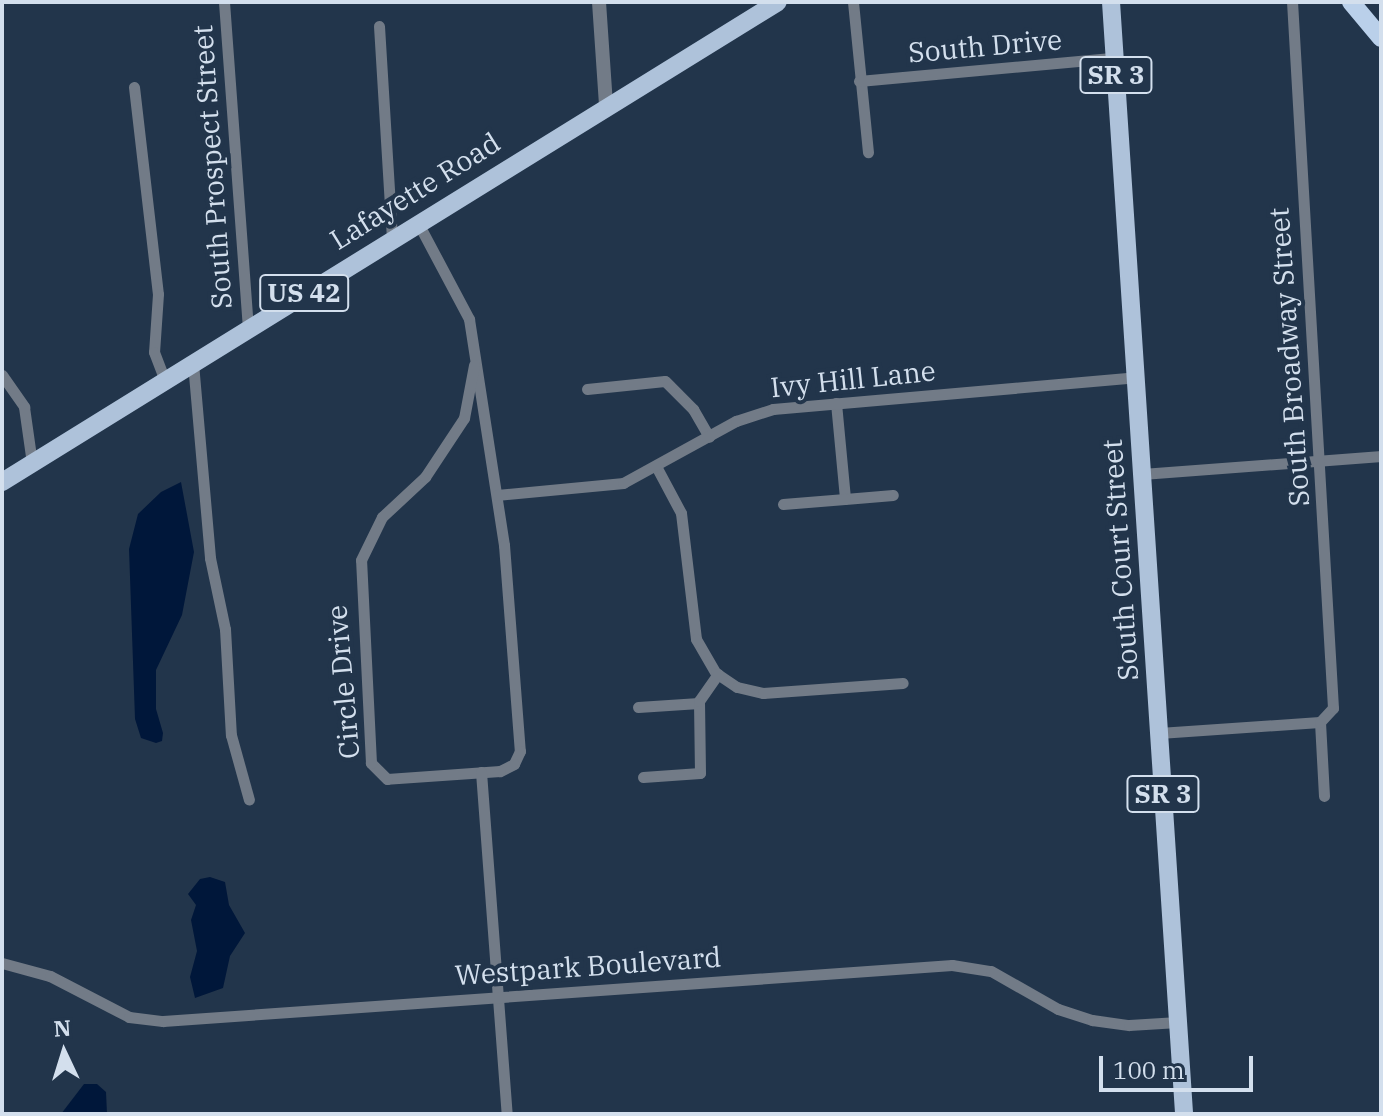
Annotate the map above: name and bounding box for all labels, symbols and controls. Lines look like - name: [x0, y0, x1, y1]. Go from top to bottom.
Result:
- street label: South Drive: [907, 23, 1063, 69]
- street label: South Prospect Street: [185, 24, 239, 310]
- road number: SR 3: [1078, 53, 1154, 97]
- street label: Lafayette Road: [324, 125, 506, 257]
- street label: South Broadway Street: [1262, 206, 1316, 508]
- road number: US 42: [258, 271, 350, 315]
- street label: Ivy Hill Lane: [769, 354, 937, 404]
- street label: South Court Street: [1095, 438, 1145, 682]
- street label: Circle Drive: [320, 604, 366, 760]
- road number: SR 3: [1125, 772, 1201, 816]
- street label: Westpark Boulevard: [454, 940, 722, 992]
- north arrow: [24, 1012, 104, 1092]
- text: N: [53, 1012, 72, 1043]
- scale bar: [1103, 1040, 1257, 1090]
- text: 100 m: [1113, 1054, 1185, 1086]

